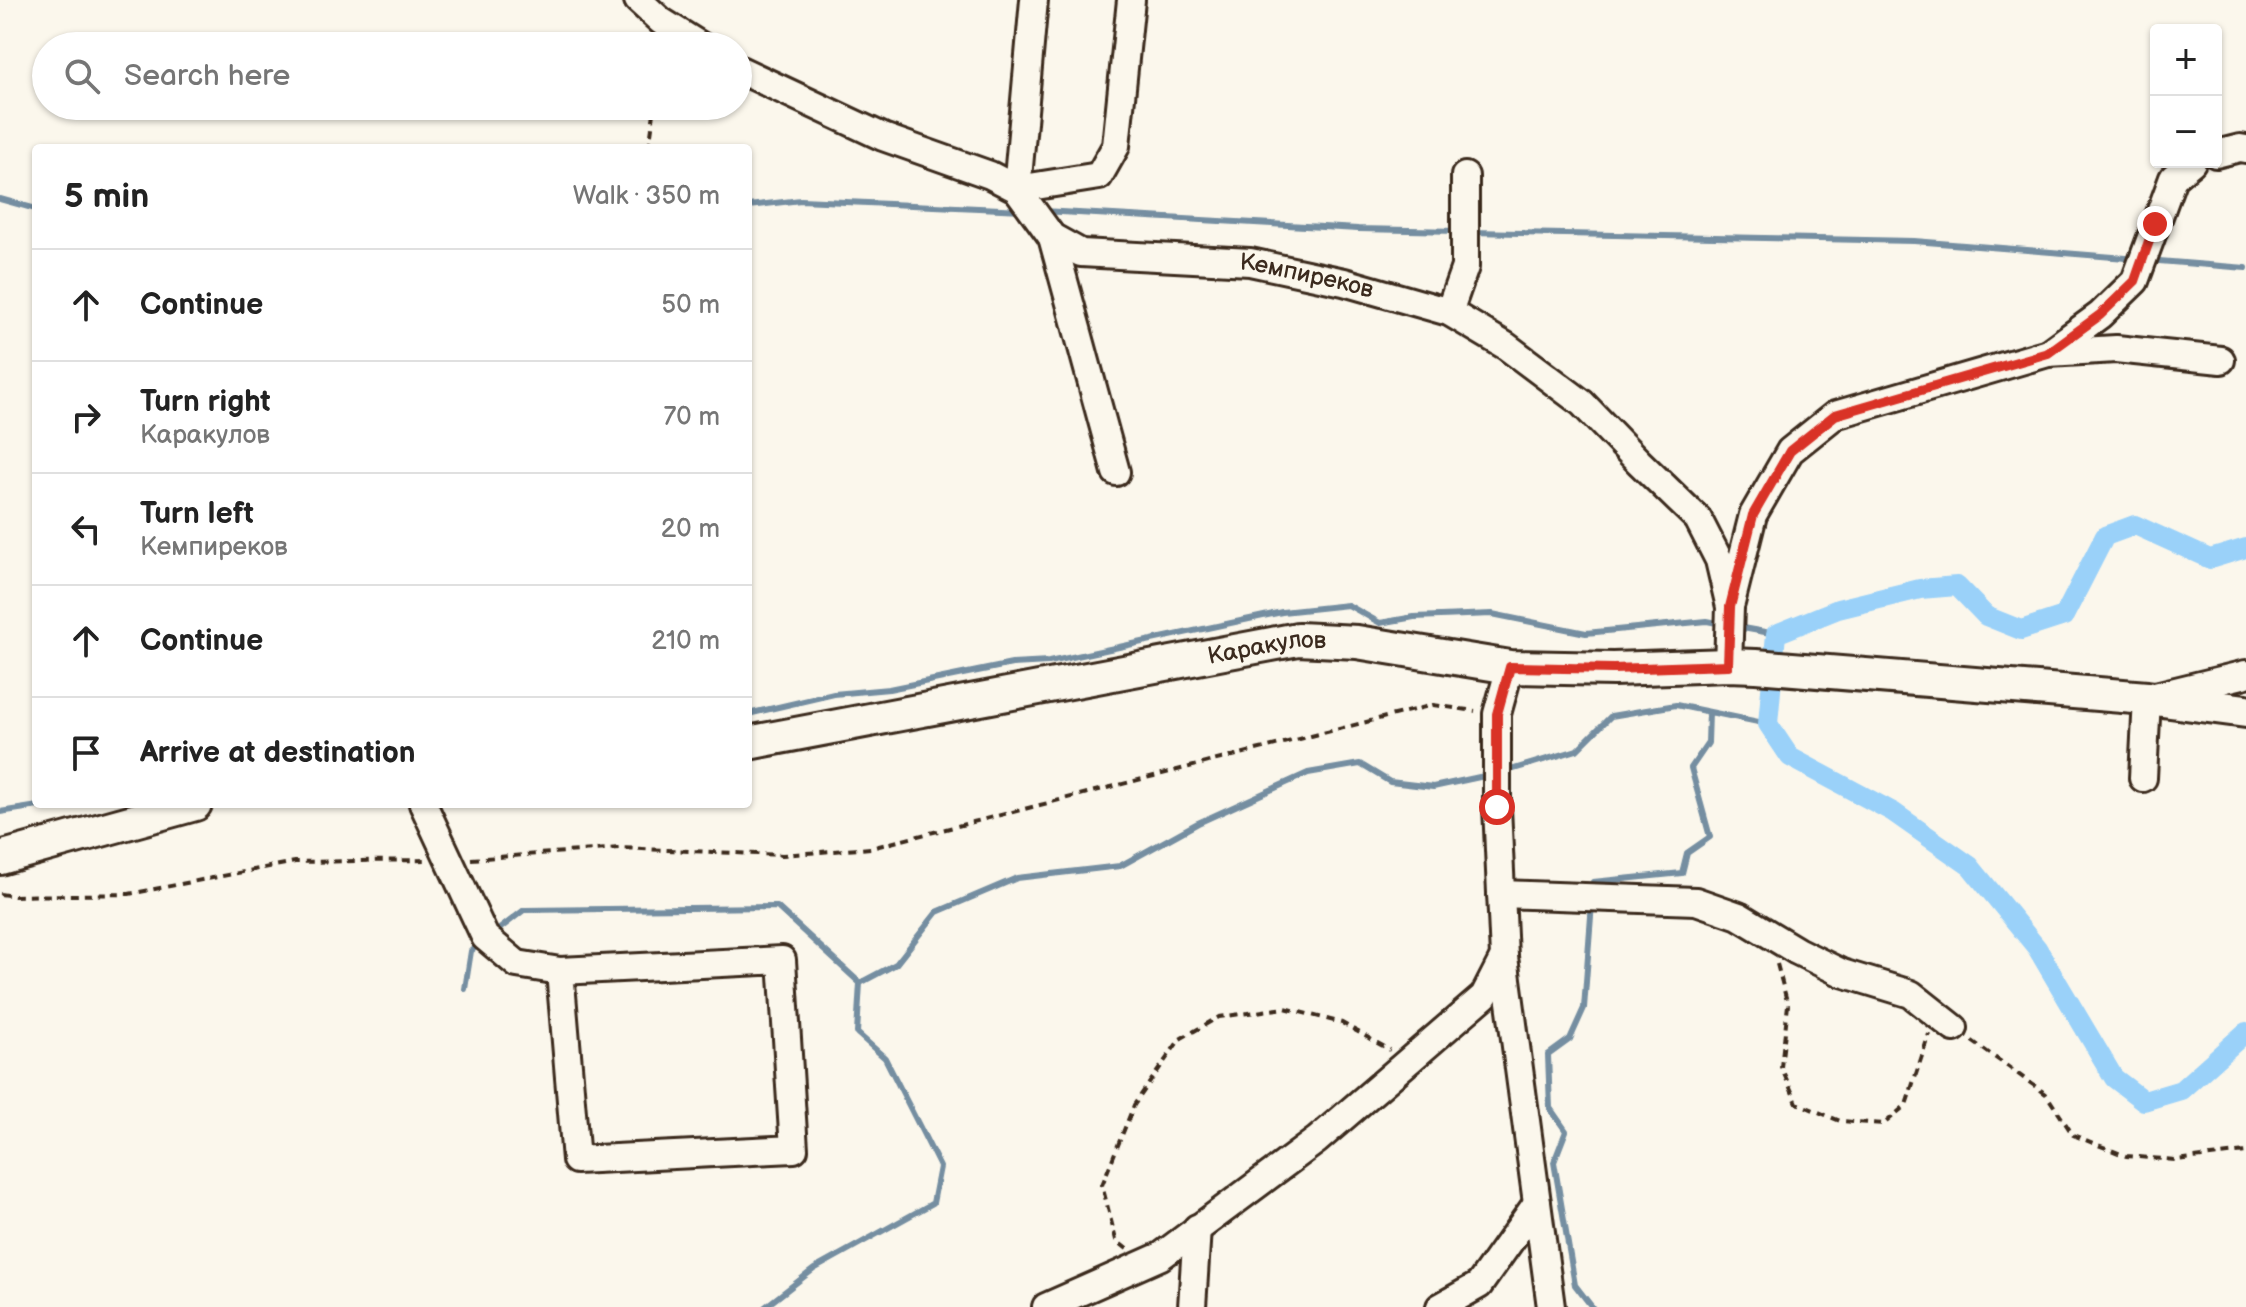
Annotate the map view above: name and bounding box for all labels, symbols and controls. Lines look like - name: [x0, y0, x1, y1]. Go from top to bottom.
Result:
- map controls: [2150, 24, 2222, 168]
- button: +: [2150, 24, 2222, 96]
- search box: [32, 32, 752, 120]
- icon: search: [60, 54, 104, 98]
- text: Search here: [124, 58, 290, 94]
- button: −: [2150, 96, 2222, 168]
- text: 5 min: [64, 176, 149, 217]
- text: Walk · 350 m: [573, 181, 720, 212]
- route end: [2137, 206, 2173, 242]
- street label: Кемпиреков: [1239, 247, 1377, 304]
- icon: ahead: [64, 283, 108, 327]
- text: Continue: [140, 287, 263, 323]
- text: 50 m: [661, 290, 720, 321]
- text: Turn right: [140, 384, 271, 420]
- icon: right: [64, 395, 108, 439]
- text: 70 m: [663, 402, 720, 433]
- text: Каракулов: [140, 420, 270, 451]
- text: Turn left: [140, 496, 254, 532]
- icon: left: [64, 507, 108, 551]
- text: 20 m: [661, 514, 720, 545]
- text: Кемпиреков: [140, 532, 288, 563]
- icon: ahead: [64, 619, 108, 663]
- text: Continue: [140, 623, 263, 659]
- street label: Каракулов: [1205, 624, 1327, 670]
- text: 210 m: [651, 626, 720, 657]
- icon: arrive: [64, 731, 108, 775]
- text: Arrive at destination: [140, 735, 416, 771]
- route start: [1479, 789, 1515, 825]

